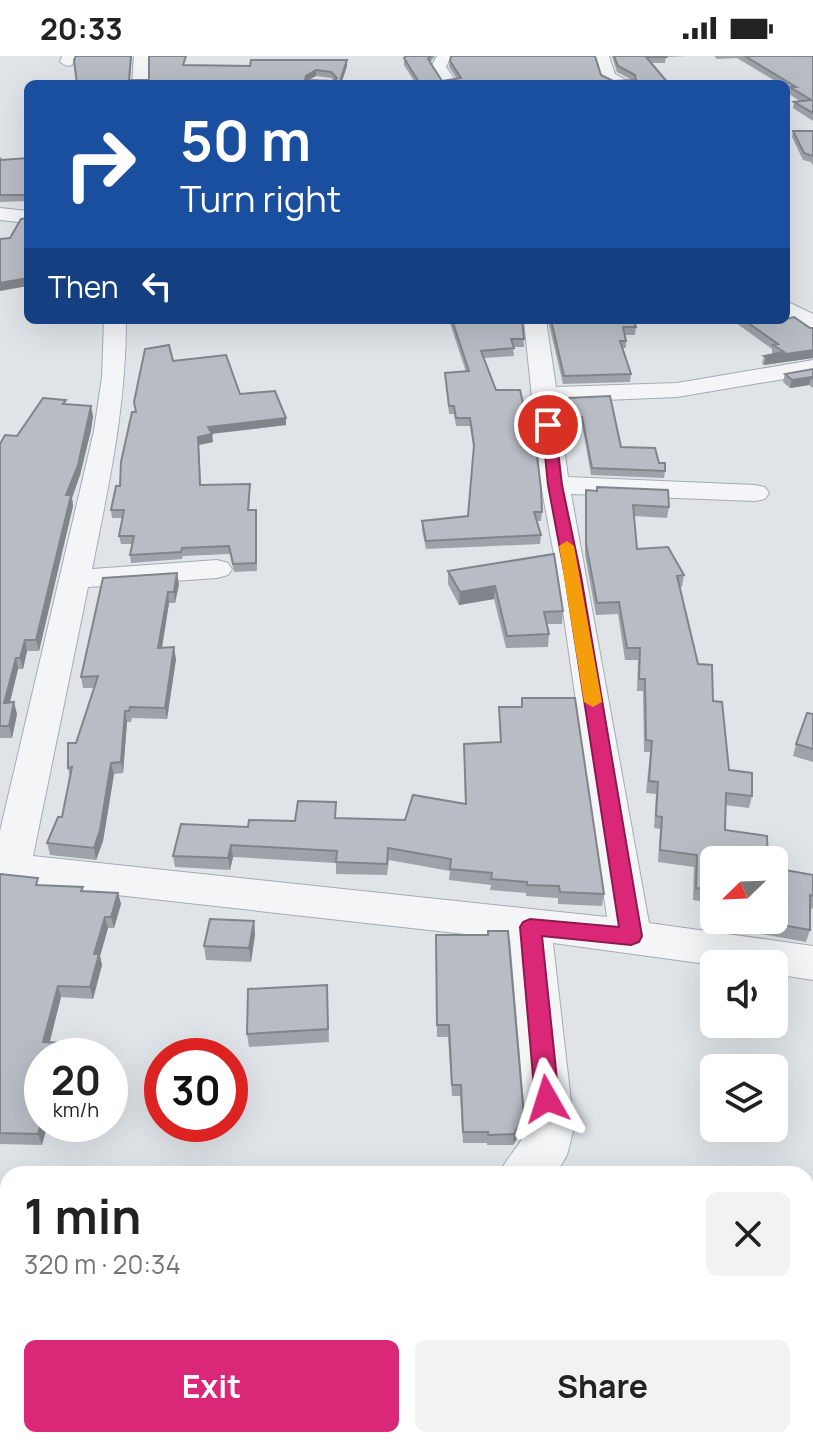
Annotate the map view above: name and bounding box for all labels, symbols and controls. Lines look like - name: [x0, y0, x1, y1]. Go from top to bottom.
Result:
- text: 20:33: [40, 8, 123, 49]
- text: 50 m: [180, 101, 311, 178]
- icon: right: [48, 112, 152, 216]
- text: Turn right: [180, 174, 341, 223]
- icon: left: [135, 264, 179, 308]
- text: Then: [48, 266, 119, 307]
- pin: [514, 391, 582, 459]
- icon: arrive: [526, 403, 570, 447]
- north arrow: [700, 846, 788, 934]
- map controls: [700, 846, 788, 1142]
- button: sound: [700, 950, 788, 1038]
- speed limit sign: 30: [144, 1038, 248, 1142]
- text: 20: [51, 1052, 101, 1107]
- button: layers: [700, 1054, 788, 1142]
- position arrow: [505, 1057, 589, 1141]
- text: km/h: [53, 1096, 99, 1123]
- text: 1 min: [24, 1183, 141, 1248]
- button: close: [706, 1192, 790, 1276]
- text: 320 m · 20:34: [24, 1246, 181, 1282]
- button: Exit: [24, 1340, 399, 1432]
- button: Share: [415, 1340, 790, 1432]

